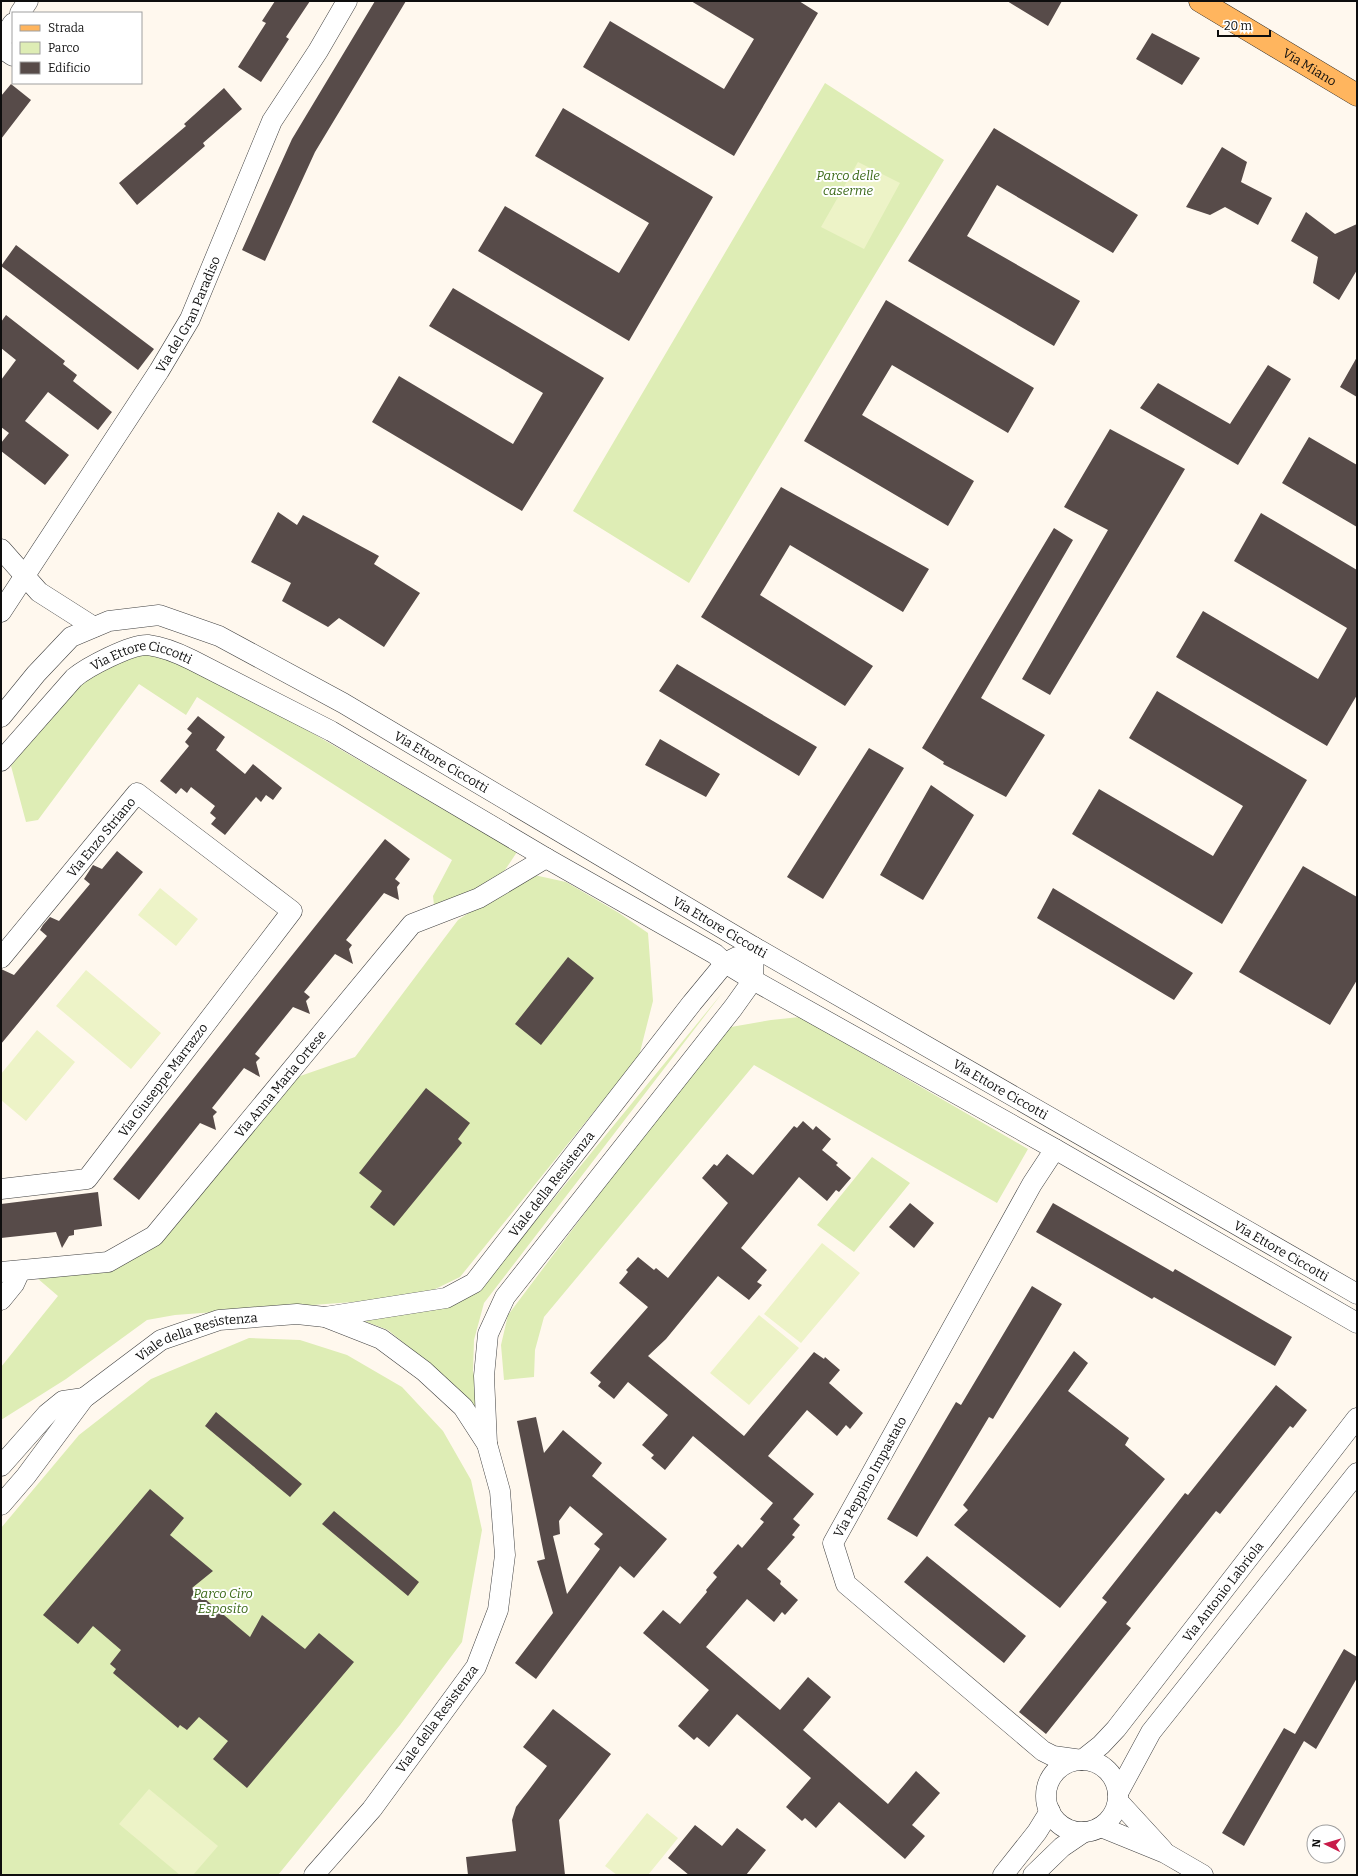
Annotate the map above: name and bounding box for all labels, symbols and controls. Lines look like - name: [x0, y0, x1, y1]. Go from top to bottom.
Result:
- legend: [12, 12, 142, 84]
- scale bar: [1218, 12, 1270, 38]
- text: 20 m: [1224, 19, 1253, 33]
- text: Strada: [48, 21, 85, 35]
- text: Parco: [48, 41, 79, 55]
- street label: Via Miano: [1280, 45, 1339, 89]
- text: Edificio: [48, 61, 90, 75]
- park label: Parco delle caserme: [816, 168, 880, 198]
- street label: Via del Gran Paradiso: [152, 254, 223, 375]
- street label: Via Ettore Ciccotti: [88, 637, 195, 673]
- street label: Via Ettore Ciccotti: [392, 728, 492, 795]
- street label: Via Enzo Striano: [64, 794, 138, 880]
- street label: Via Ettore Ciccotti: [670, 893, 770, 961]
- street label: Via Giuseppe Marrazzo: [115, 1020, 211, 1140]
- street label: Via Anna Maria Ortese: [231, 1027, 329, 1140]
- street label: Via Ettore Ciccotti: [950, 1056, 1051, 1122]
- street label: Viale della Resistenza: [506, 1128, 597, 1240]
- street label: Via Ettore Ciccotti: [1231, 1217, 1332, 1284]
- street label: Viale della Resistenza: [133, 1310, 258, 1364]
- street label: Via Peppino Impastato: [830, 1414, 910, 1540]
- street label: Via Antonio Labriola: [1179, 1539, 1266, 1645]
- park label: Parco Ciro Esposito: [193, 1586, 253, 1616]
- street label: Viale della Resistenza: [393, 1662, 481, 1776]
- north arrow: [1306, 1824, 1346, 1864]
- text: N: [1310, 1838, 1323, 1848]

